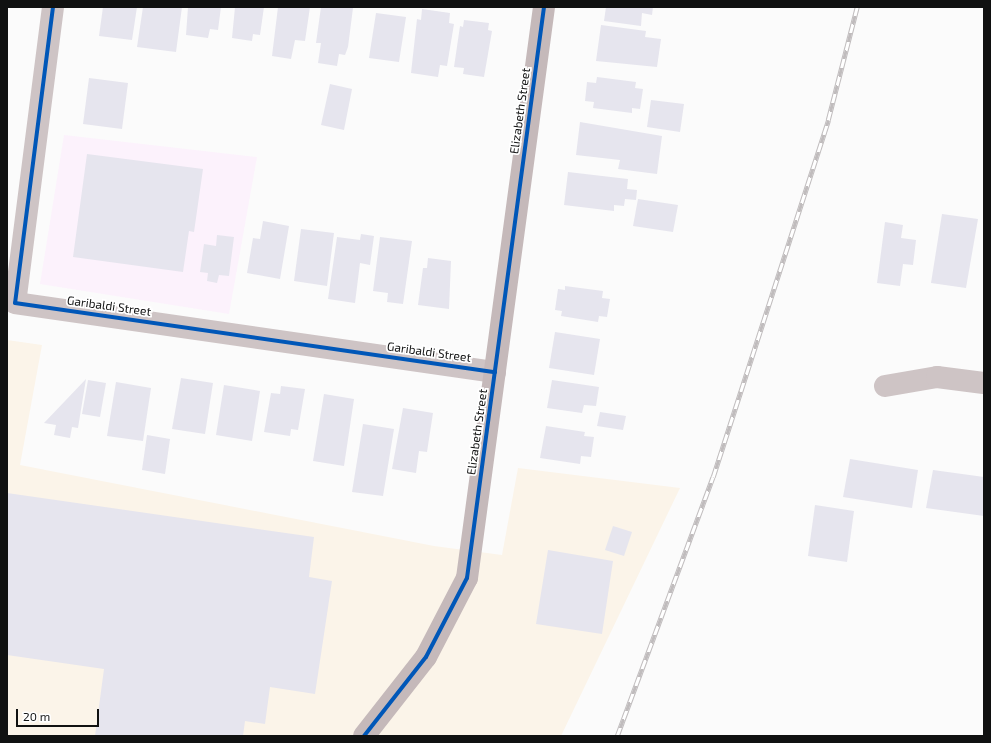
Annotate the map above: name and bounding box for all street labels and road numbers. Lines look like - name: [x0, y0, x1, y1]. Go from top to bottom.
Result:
- street label: Elizabeth Street: [507, 67, 533, 155]
- street label: Garibaldi Street: [66, 293, 152, 319]
- street label: Garibaldi Street: [386, 339, 472, 365]
- street label: Elizabeth Street: [464, 388, 490, 476]

